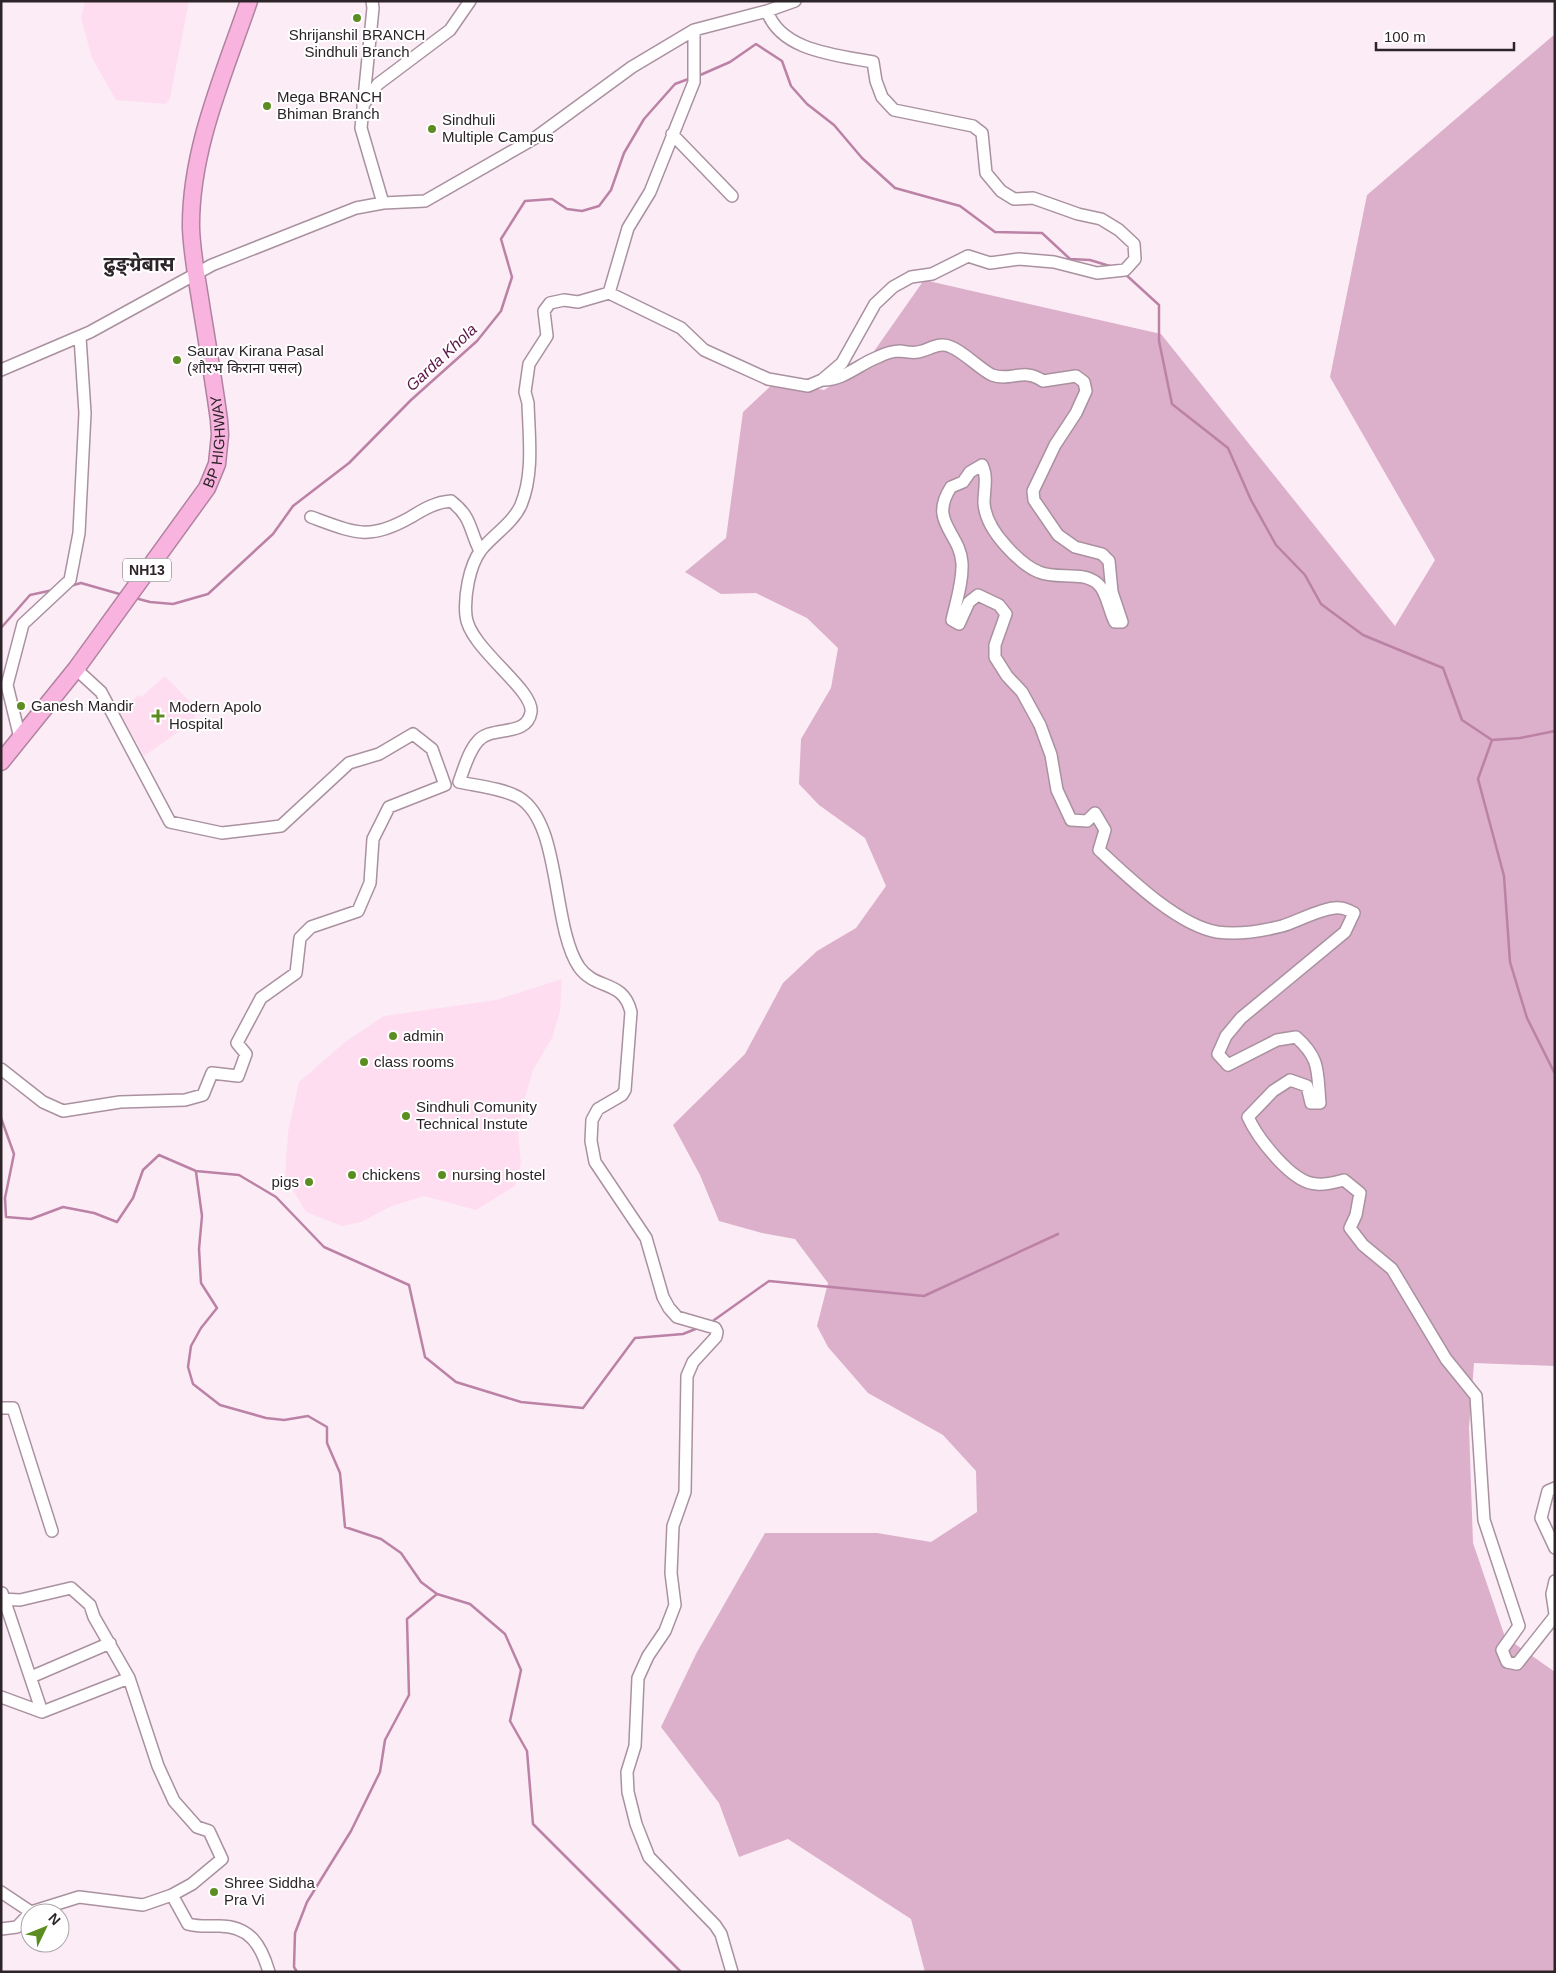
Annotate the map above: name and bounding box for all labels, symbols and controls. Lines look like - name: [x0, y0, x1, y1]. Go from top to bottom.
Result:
- marker: Shrijanshil BRANCH Sindhuli Branch: [351, 12, 363, 24]
- scale bar: [1376, 20, 1514, 52]
- place label: Shrijanshil BRANCH Sindhuli Branch: [289, 26, 425, 60]
- text: 100 m: [1384, 28, 1426, 45]
- place label: Mega BRANCH Bhiman Branch: [277, 88, 382, 122]
- marker: Mega BRANCH Bhiman Branch: [261, 100, 273, 112]
- place label: Sindhuli Multiple Campus: [442, 111, 554, 145]
- marker: Sindhuli Multiple Campus: [426, 123, 438, 135]
- district label: ढुङ्ग्रेबास: [103, 252, 176, 277]
- water label: Garda Khola: [403, 320, 480, 394]
- place label: Saurav Kirana Pasal (शौरभ किराना पसल): [187, 342, 324, 376]
- marker: Saurav Kirana Pasal (शौरभ किराना पसल): [171, 354, 183, 366]
- street label: BP HIGHWAY: [199, 394, 228, 490]
- road number: NH13: [123, 558, 171, 582]
- place label: Ganesh Mandir: [31, 697, 134, 714]
- place label: Modern Apolo Hospital: [169, 698, 262, 732]
- marker: Ganesh Mandir: [15, 700, 27, 712]
- marker: Modern Apolo Hospital: [151, 709, 165, 723]
- place label: admin: [403, 1027, 444, 1044]
- marker: admin: [387, 1030, 399, 1042]
- place label: class rooms: [374, 1053, 454, 1070]
- marker: class rooms: [358, 1056, 370, 1068]
- place label: Sindhuli Comunity Technical Instute: [416, 1098, 537, 1132]
- marker: Sindhuli Comunity Technical Instute: [400, 1110, 412, 1122]
- place label: chickens: [362, 1166, 420, 1183]
- place label: nursing hostel: [452, 1166, 545, 1183]
- marker: chickens: [346, 1169, 358, 1181]
- marker: nursing hostel: [436, 1169, 448, 1181]
- place label: pigs: [271, 1173, 299, 1190]
- marker: pigs: [303, 1176, 315, 1188]
- place label: Shree Siddha Pra Vi: [224, 1874, 316, 1908]
- marker: Shree Siddha Pra Vi: [208, 1886, 220, 1898]
- north arrow: [20, 1903, 70, 1953]
- text: N: [45, 1910, 64, 1928]

